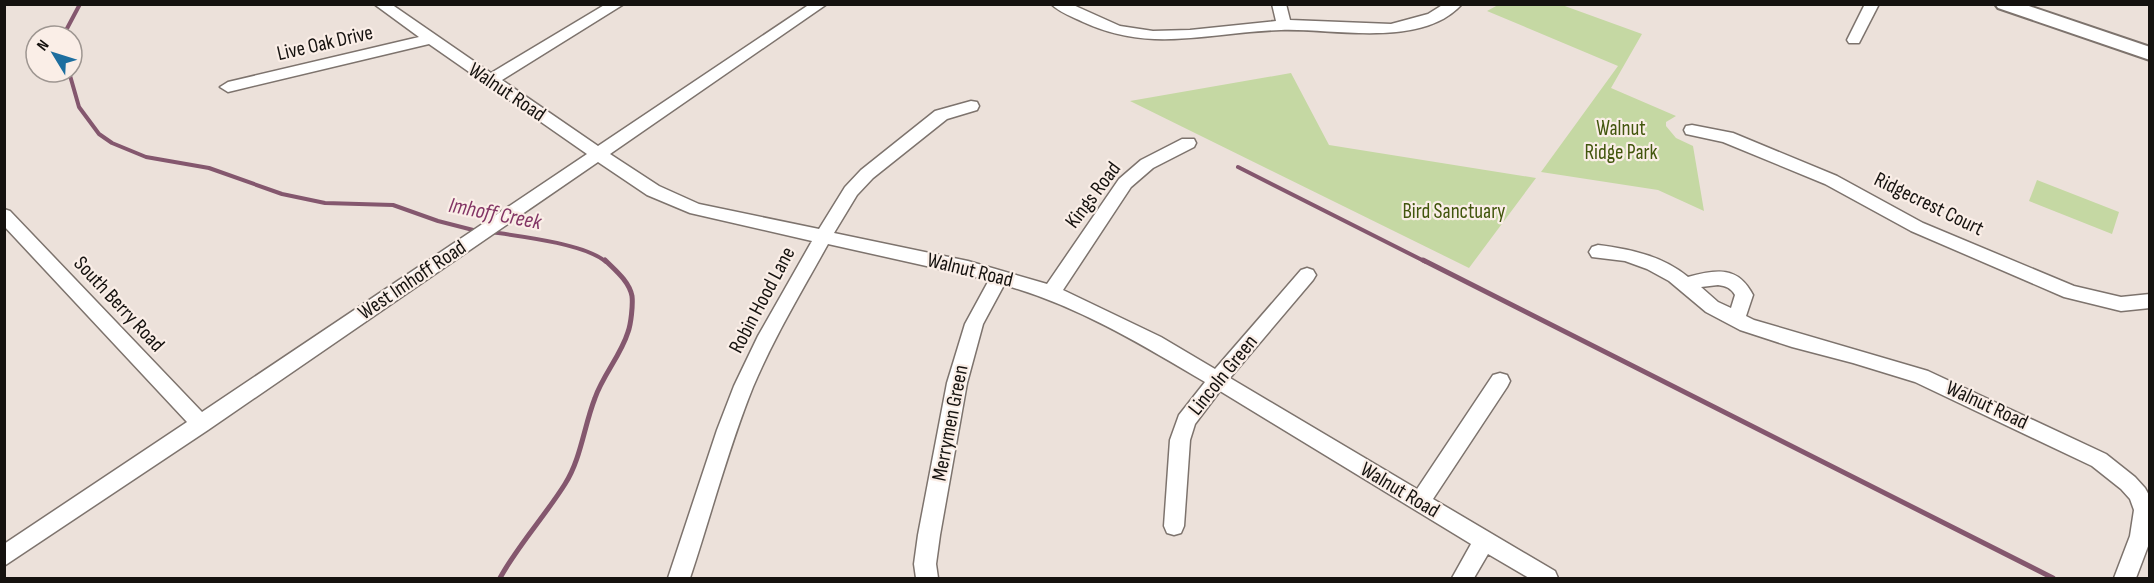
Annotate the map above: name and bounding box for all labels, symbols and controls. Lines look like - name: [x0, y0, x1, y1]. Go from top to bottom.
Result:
- street label: Live Oak Drive: [275, 20, 375, 66]
- north arrow: [24, 24, 84, 84]
- text: N: [33, 36, 53, 55]
- street label: Walnut Road: [464, 57, 550, 127]
- park label: Walnut Ridge Park: [1584, 116, 1658, 165]
- street label: Kings Road: [1060, 157, 1126, 233]
- street label: Ridgecrest Court: [1870, 167, 1988, 241]
- water label: Imhoff Creek: [446, 192, 544, 236]
- park label: Bird Sanctuary: [1403, 199, 1505, 224]
- street label: West Imhoff Road: [353, 235, 471, 325]
- street label: Robin Hood Lane: [724, 243, 800, 357]
- street label: Walnut Road: [924, 247, 1016, 293]
- street label: South Berry Road: [68, 251, 170, 357]
- street label: Lincoln Green: [1183, 330, 1263, 420]
- street label: Merrymen Green: [927, 363, 973, 483]
- street label: Walnut Road: [1942, 375, 2032, 435]
- street label: Walnut Road: [1356, 457, 1444, 523]

